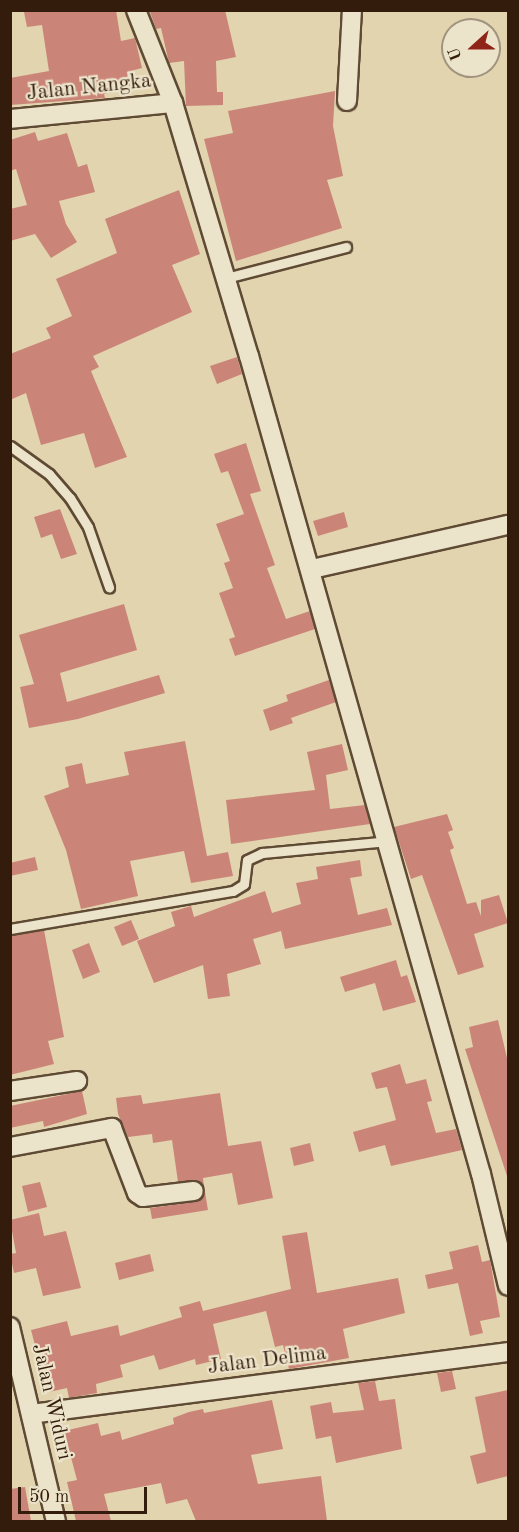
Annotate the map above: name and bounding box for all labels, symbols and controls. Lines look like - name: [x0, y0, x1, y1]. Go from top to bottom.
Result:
- north arrow: [441, 18, 501, 78]
- text: U: [446, 45, 466, 63]
- street label: Jalan Nangka: [25, 69, 153, 107]
- street label: Jalan Widuri: [25, 1341, 77, 1463]
- street label: Jalan Delima: [206, 1341, 328, 1381]
- scale bar: [21, 1475, 150, 1513]
- text: 50 m: [29, 1488, 69, 1506]

